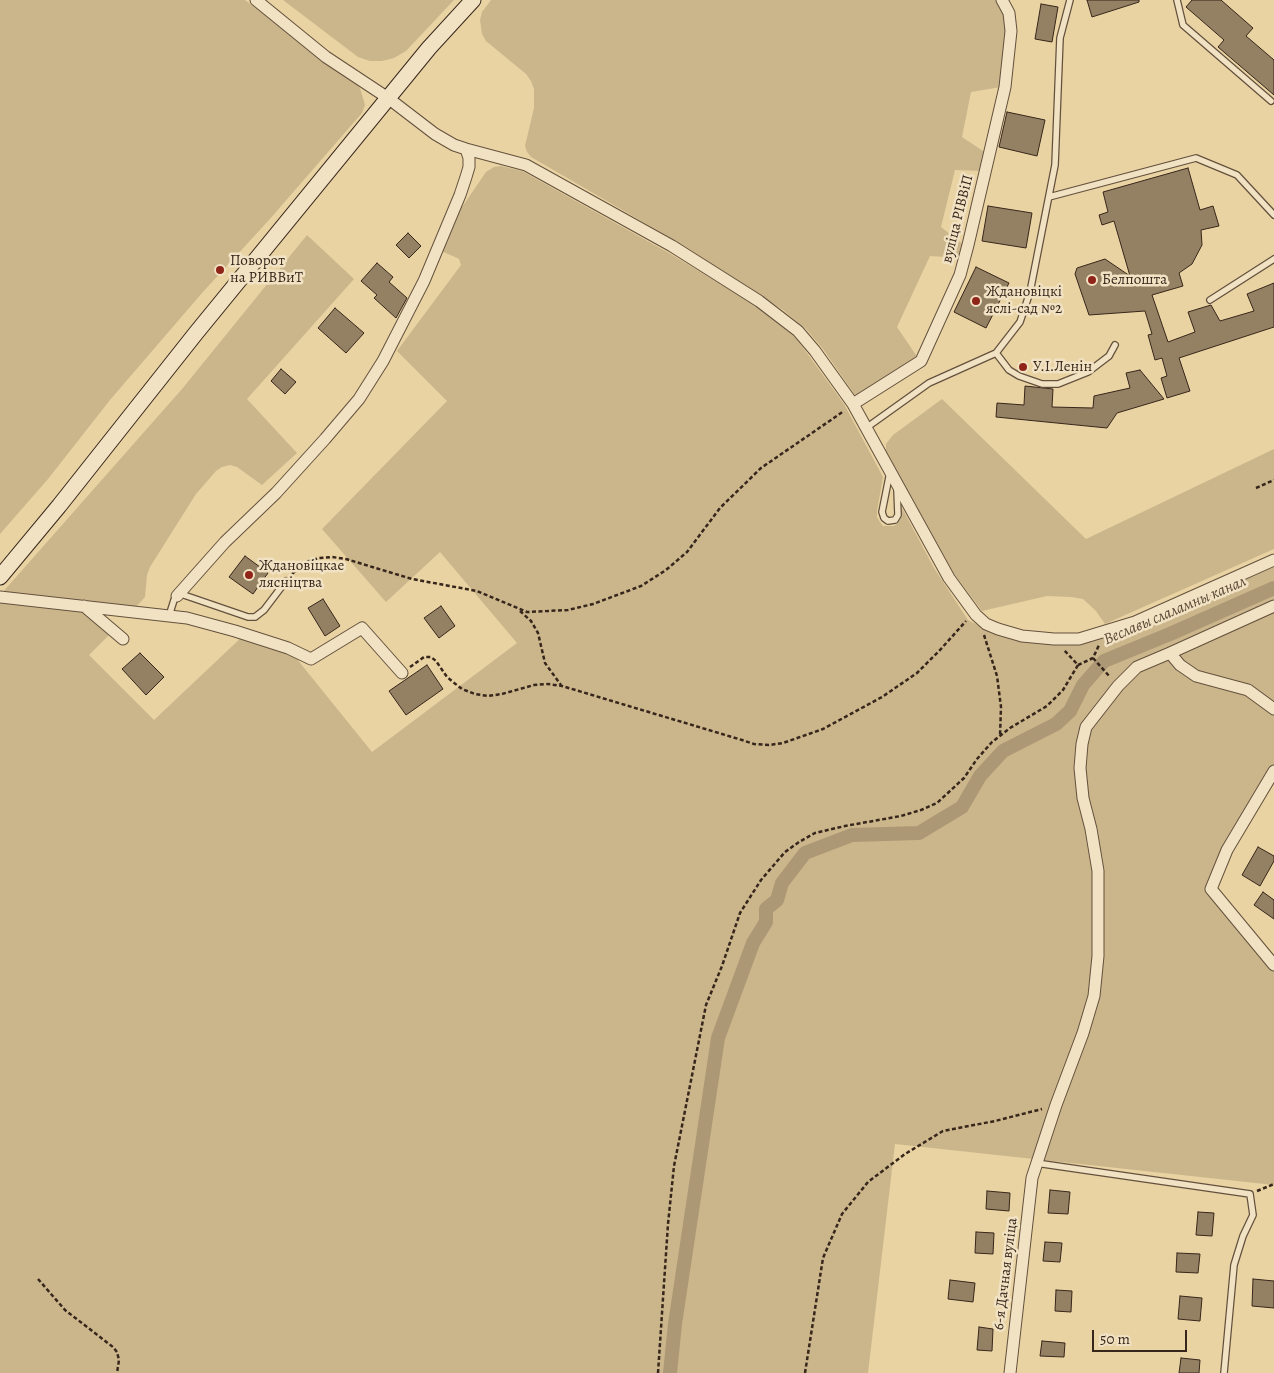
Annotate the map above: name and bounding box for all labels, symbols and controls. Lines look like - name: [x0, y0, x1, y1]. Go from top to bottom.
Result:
- street label: вуліца РІВВіП: [938, 173, 978, 265]
- place label: Поворот на РИВВиТ: [230, 252, 303, 287]
- marker: Поворот на РИВВиТ: [214, 264, 226, 276]
- place label: Белпошта: [1102, 271, 1167, 289]
- marker: Белпошта: [1086, 274, 1098, 286]
- place label: Ждановіцкі яслі-сад №2: [986, 283, 1062, 318]
- marker: Ждановіцкі яслі-сад №2: [970, 295, 982, 307]
- place label: У.І.Ленін: [1033, 358, 1092, 376]
- marker: У.І.Ленін: [1017, 361, 1029, 373]
- place label: Ждановіцкае лясніцтва: [259, 557, 344, 592]
- marker: Ждановіцкае лясніцтва: [243, 569, 255, 581]
- water label: Веславы слаламны канал: [1101, 572, 1249, 650]
- street label: 6-я Дачная вуліца: [990, 1217, 1022, 1331]
- scale bar: [1094, 1320, 1189, 1352]
- text: 50 m: [1100, 1329, 1130, 1349]

